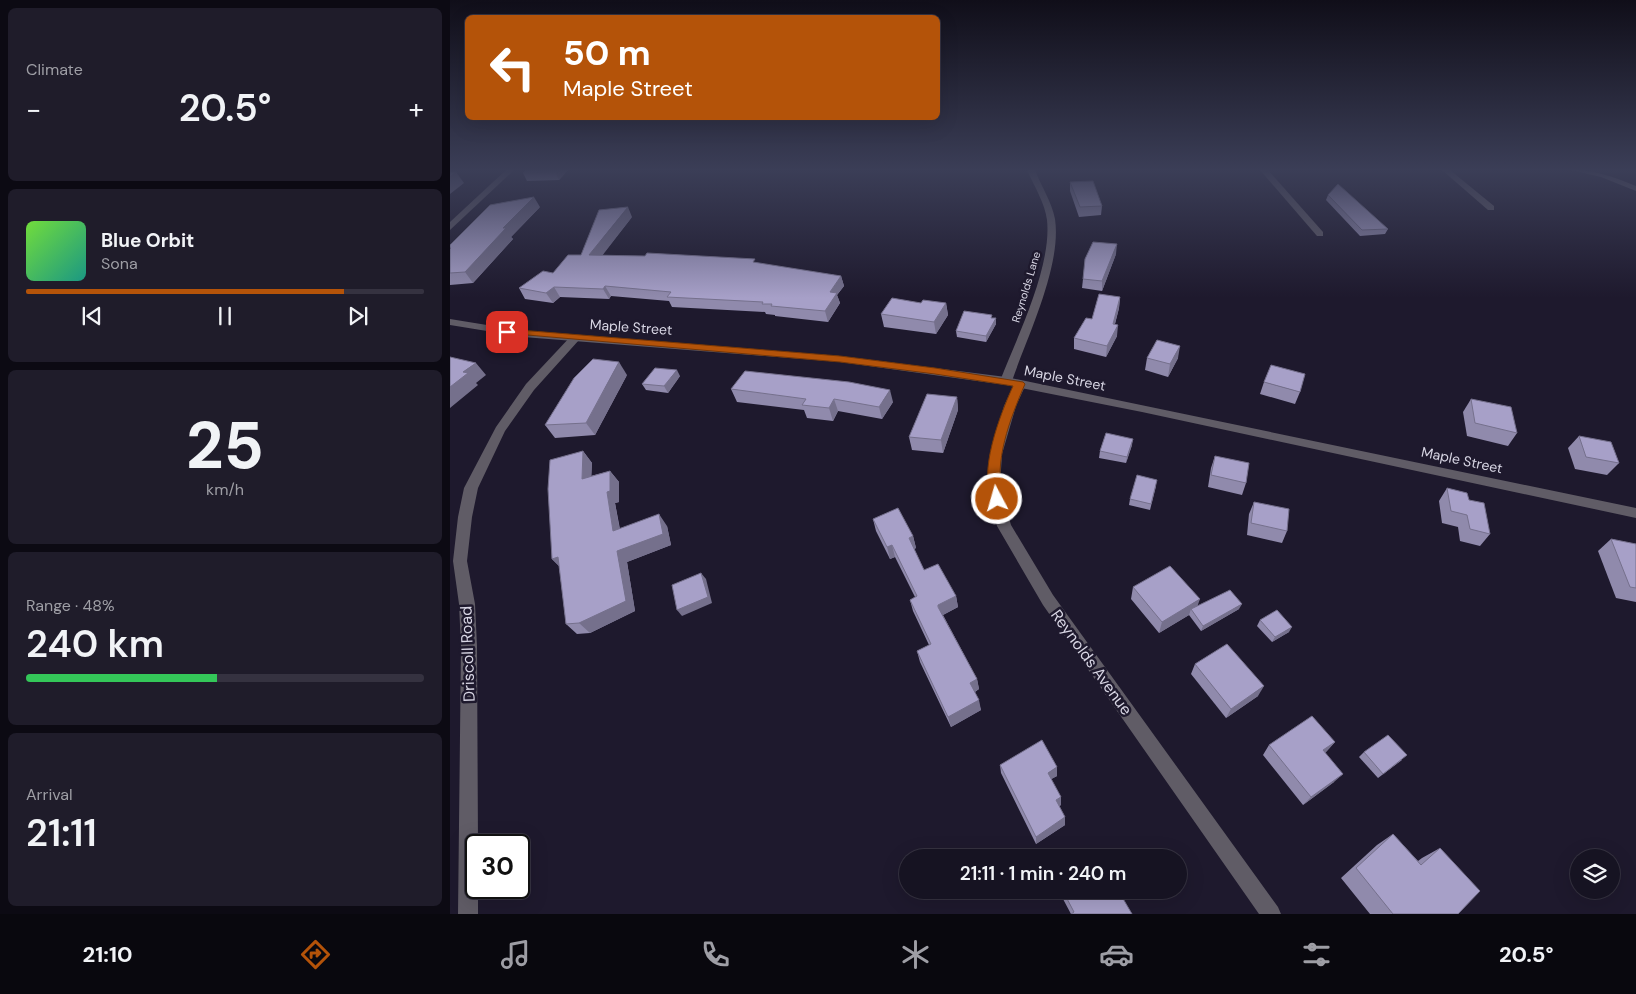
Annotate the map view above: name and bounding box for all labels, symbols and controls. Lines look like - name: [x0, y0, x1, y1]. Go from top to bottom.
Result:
- text: 50 m: [563, 30, 651, 76]
- icon: left: [480, 35, 545, 100]
- text: Climate: [26, 59, 83, 80]
- text: Maple Street: [563, 74, 693, 103]
- text: 20.5°: [179, 83, 271, 133]
- text: −: [26, 91, 41, 128]
- text: +: [409, 91, 424, 128]
- text: Blue Orbit: [101, 228, 194, 253]
- street label: Reynolds Lane: [1009, 250, 1043, 324]
- text: Sona: [101, 253, 138, 274]
- icon: previous: [78, 302, 106, 330]
- icon: pause: [211, 302, 239, 330]
- icon: next: [344, 302, 372, 330]
- pin: [486, 311, 528, 353]
- street label: Maple Street: [589, 315, 673, 339]
- icon: arrive: [493, 318, 521, 346]
- street label: Maple Street: [1023, 361, 1107, 395]
- text: 25: [186, 404, 264, 488]
- street label: Maple Street: [1420, 443, 1504, 477]
- position arrow: [970, 472, 1022, 524]
- text: km/h: [206, 479, 244, 500]
- text: Range · 48%: [26, 595, 115, 616]
- street label: Reynolds Avenue: [1046, 605, 1137, 719]
- street label: Driscoll Road: [455, 606, 480, 702]
- text: 240 km: [26, 619, 164, 669]
- text: Arrival: [26, 784, 73, 805]
- text: 21:11: [26, 808, 97, 858]
- speed limit sign: 30: [465, 834, 530, 899]
- map controls: [1570, 849, 1620, 899]
- button: layers: [1570, 849, 1620, 899]
- text: 21:11 · 1 min · 240 m: [960, 861, 1126, 886]
- icon: directions: [298, 937, 333, 972]
- icon: music: [498, 937, 533, 972]
- icon: phone: [698, 937, 733, 972]
- icon: climate: [898, 937, 933, 972]
- icon: car: [1099, 937, 1134, 972]
- icon: filters: [1299, 937, 1334, 972]
- text: 21:10: [83, 940, 132, 969]
- text: 20.5°: [1499, 940, 1553, 969]

